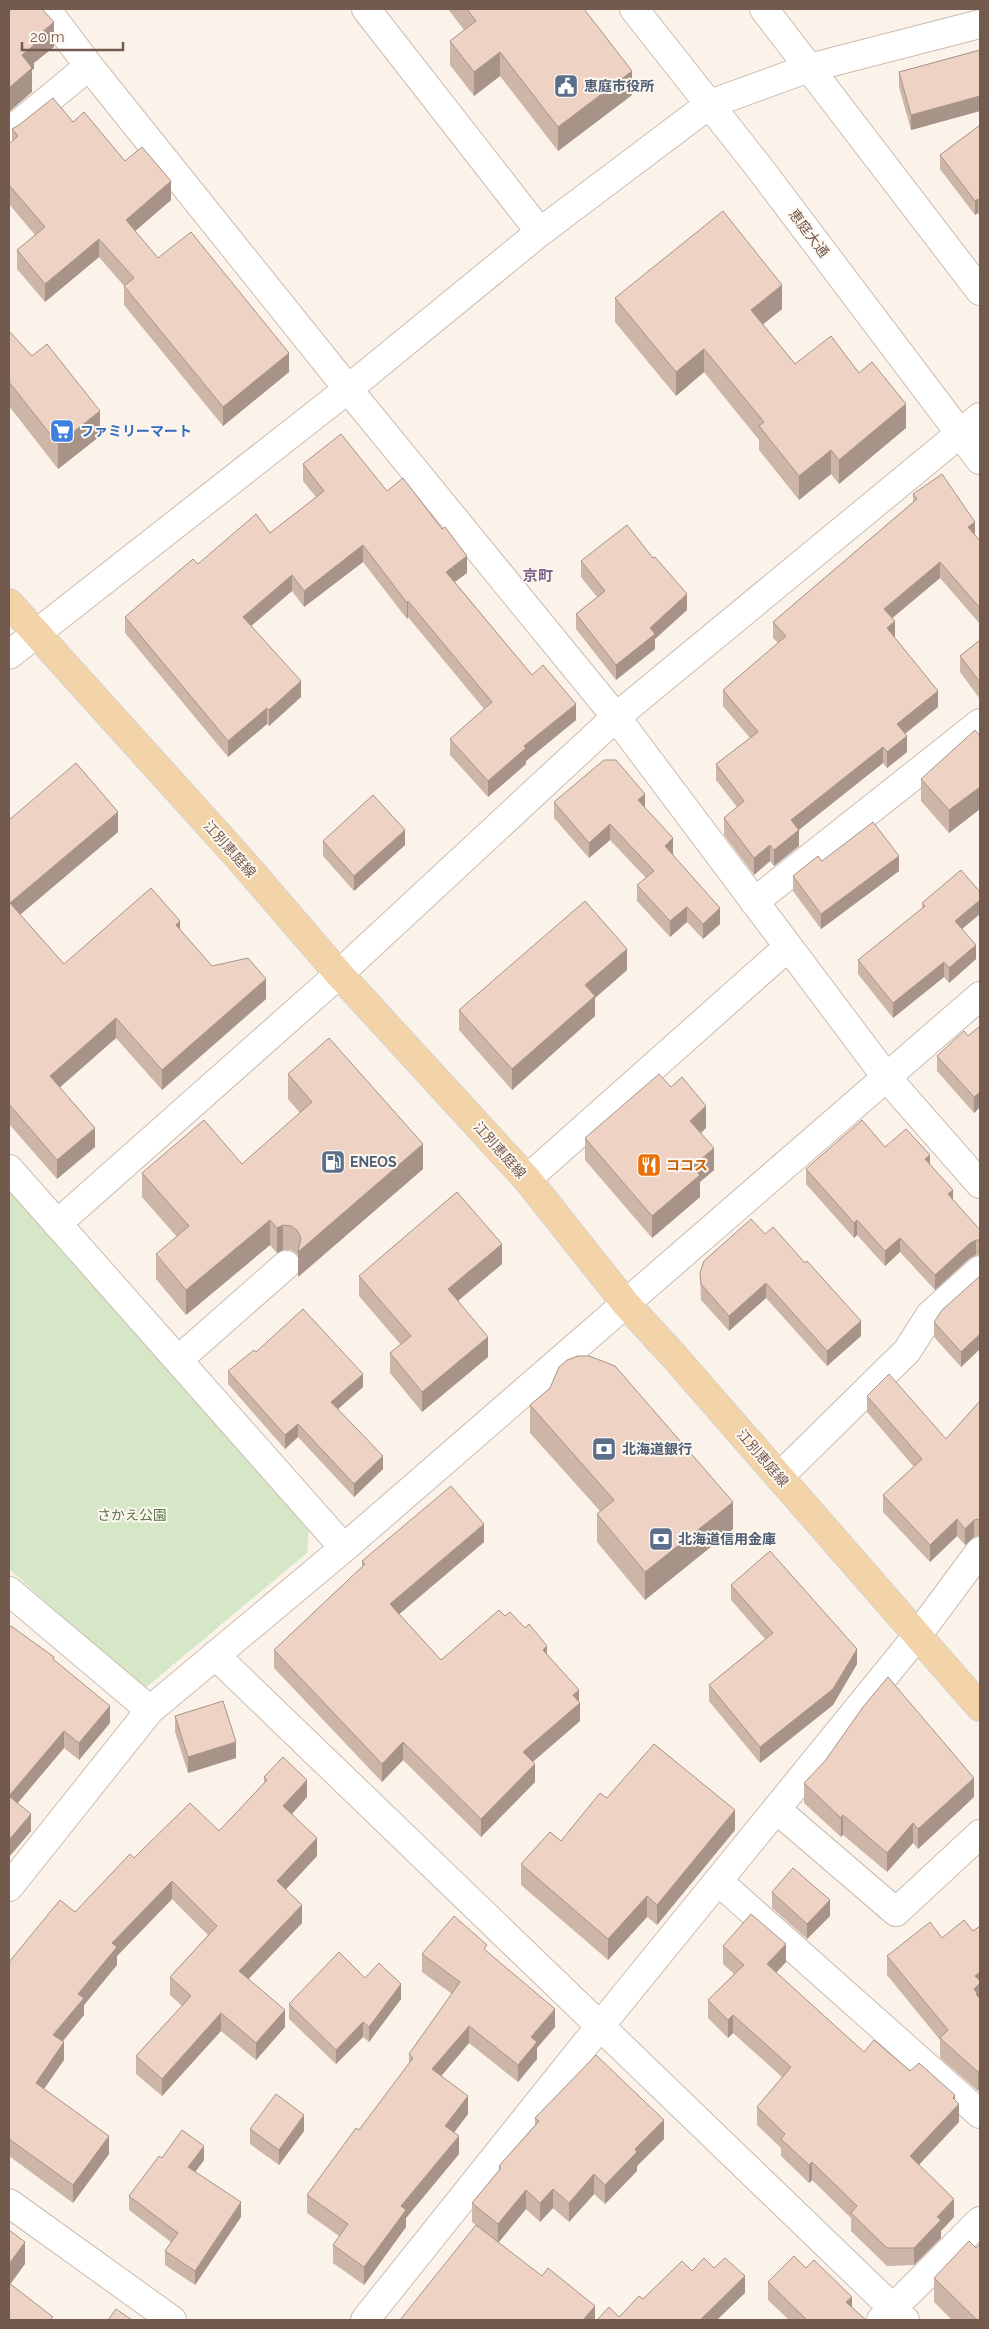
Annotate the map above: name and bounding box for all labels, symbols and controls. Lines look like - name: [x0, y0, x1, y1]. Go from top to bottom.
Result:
- scale bar: [22, 20, 124, 52]
- text: 20 m: [30, 28, 65, 46]
- public building icon: 恵庭市役所: [553, 73, 579, 99]
- place label: 恵庭市役所: [584, 78, 654, 94]
- street label: 恵庭大通: [786, 206, 832, 260]
- supermarket icon: ファミリーマート: [49, 418, 75, 444]
- place label: ファミリーマート: [80, 423, 192, 439]
- district label: 京町: [523, 567, 553, 585]
- street label: 江別恵庭線: [201, 818, 259, 880]
- street label: 江別恵庭線: [471, 1119, 529, 1181]
- fuel station icon: ENEOS: [320, 1149, 346, 1175]
- restaurant icon: ココス: [636, 1152, 662, 1178]
- place label: ENEOS: [350, 1154, 397, 1170]
- place label: ココス: [666, 1157, 708, 1173]
- street label: 江別恵庭線: [734, 1426, 792, 1490]
- bank icon: 北海道銀行: [591, 1436, 617, 1462]
- place label: 北海道銀行: [622, 1441, 692, 1457]
- park label: さかえ公園: [97, 1507, 167, 1523]
- bank icon: 北海道信用金庫: [648, 1526, 674, 1552]
- place label: 北海道信用金庫: [678, 1531, 776, 1547]

